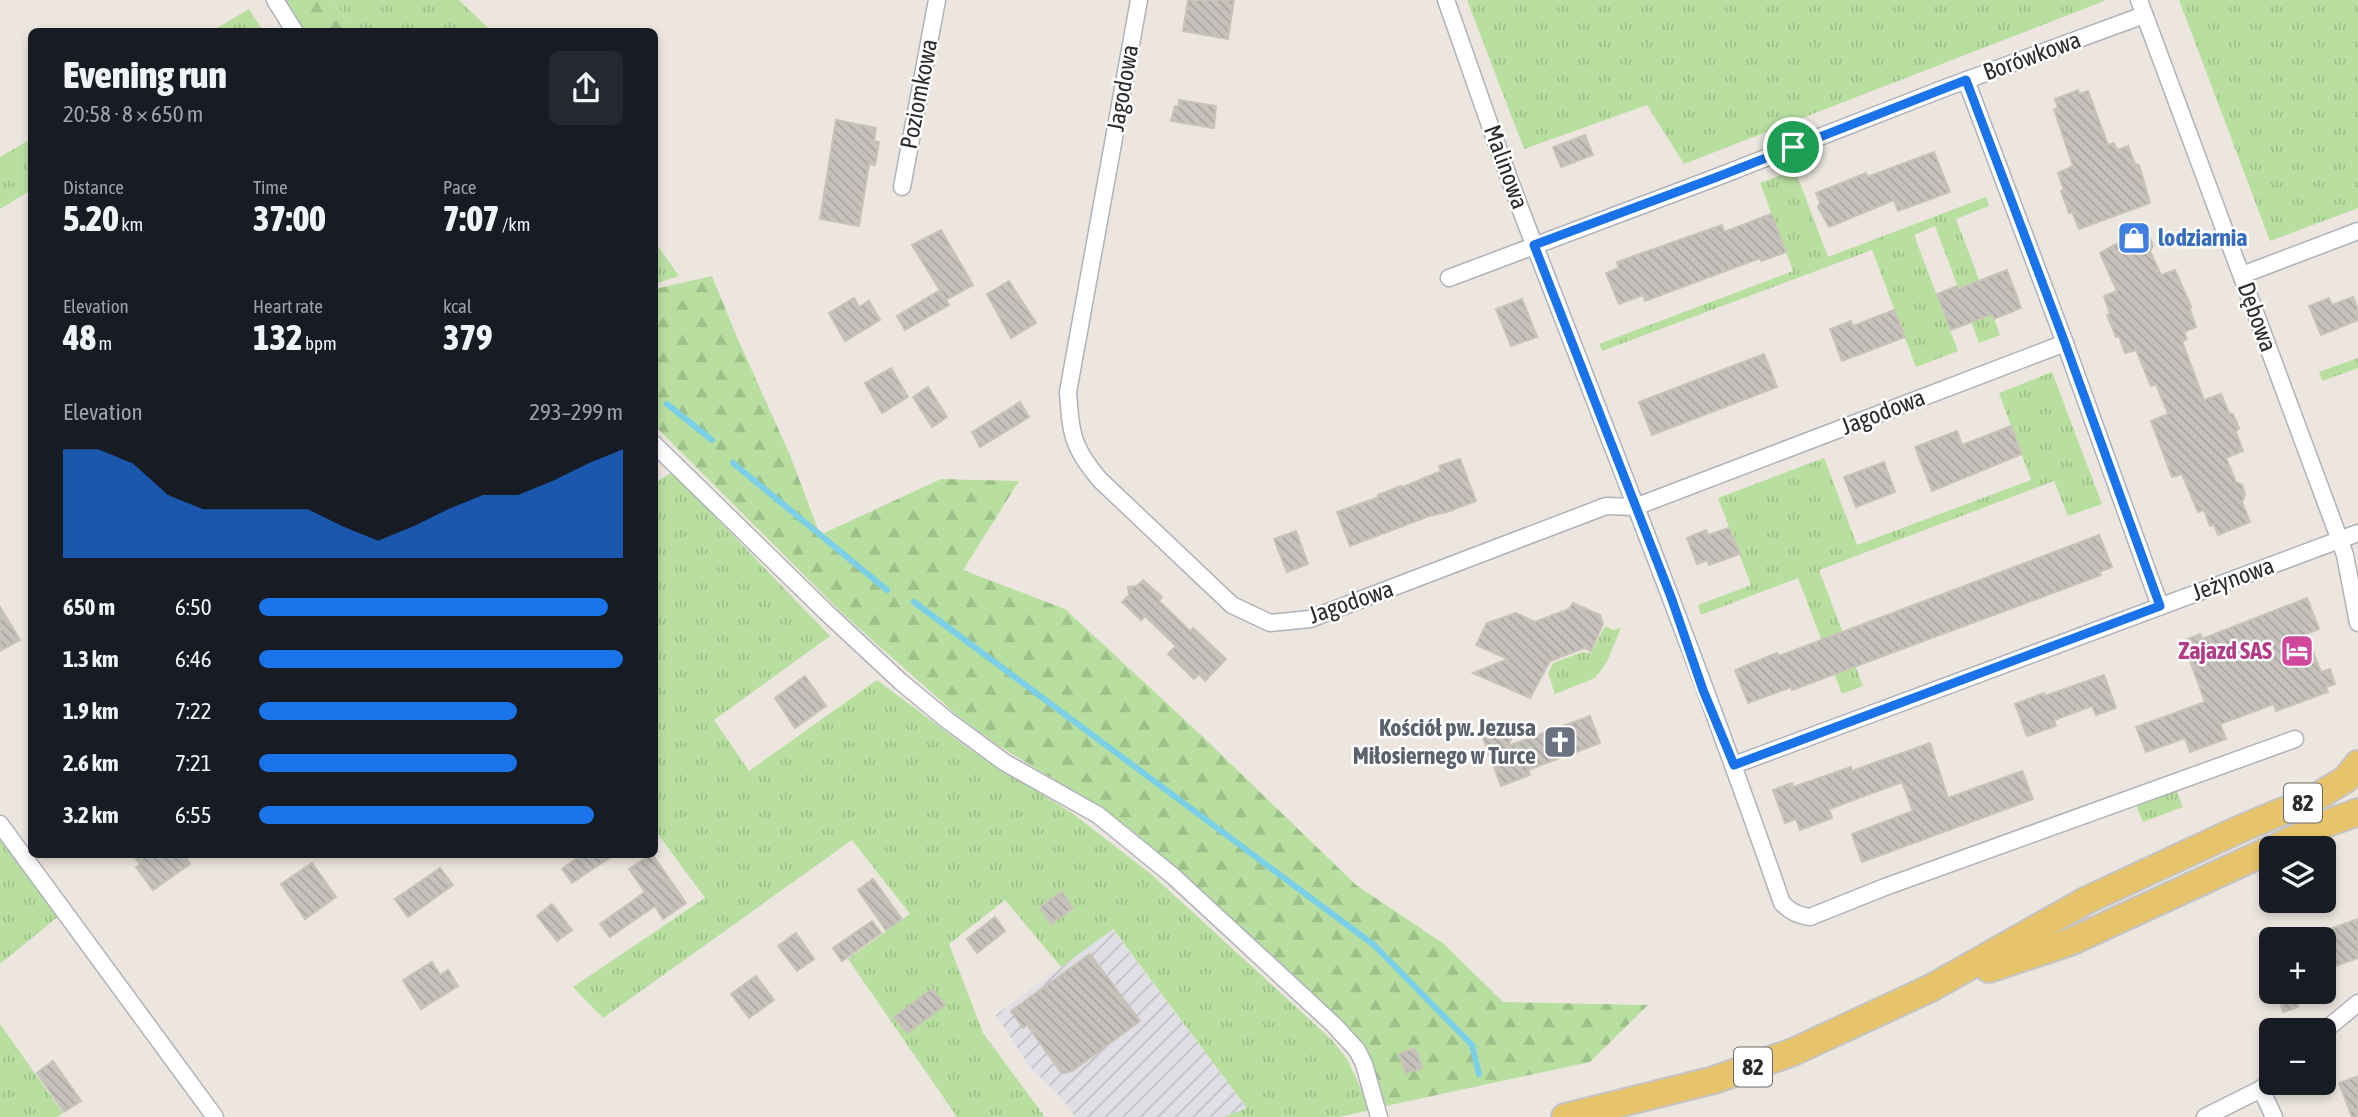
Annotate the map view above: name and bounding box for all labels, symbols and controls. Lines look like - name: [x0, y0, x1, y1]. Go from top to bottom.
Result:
- street label: Borówkowa: [1980, 25, 2084, 86]
- street label: Poziomkowa: [895, 37, 942, 151]
- street label: Jagodowa: [1102, 42, 1143, 133]
- button: share: [549, 51, 623, 125]
- text: Evening run: [63, 53, 227, 96]
- text: 20:58 · 8 × 650 m: [63, 101, 203, 127]
- pin: [1763, 117, 1823, 177]
- street label: Malinowa: [1479, 121, 1534, 212]
- icon: arrive: [1774, 128, 1812, 166]
- text: Distance: [63, 176, 124, 198]
- text: Time: [253, 176, 288, 198]
- text: Pace: [443, 176, 476, 198]
- text: 5.20: [63, 198, 119, 238]
- text: 37:00: [253, 198, 326, 238]
- text: 7:07: [443, 198, 499, 238]
- text: km: [119, 213, 143, 235]
- text: /km: [499, 213, 530, 235]
- shop icon: lodziarnia: [2115, 219, 2153, 257]
- place label: lodziarnia: [2158, 224, 2248, 251]
- street label: Dębowa: [2232, 278, 2282, 355]
- text: Elevation: [63, 295, 129, 317]
- text: Heart rate: [253, 295, 323, 317]
- text: kcal: [443, 295, 472, 317]
- text: 48: [63, 317, 96, 357]
- text: 132: [253, 317, 302, 357]
- text: 379: [443, 317, 492, 357]
- text: m: [96, 332, 112, 354]
- text: bpm: [302, 332, 337, 354]
- street label: Jagodowa: [1837, 383, 1929, 440]
- text: Elevation: [63, 399, 143, 425]
- text: 293–299 m: [529, 399, 623, 425]
- street label: Jeżynowa: [2188, 551, 2277, 606]
- street label: Jagodowa: [1305, 574, 1397, 629]
- text: 650 m: [63, 594, 115, 620]
- text: 6:50: [175, 594, 212, 620]
- hotel icon: Zajazd SAS: [2278, 632, 2316, 670]
- place label: Zajazd SAS: [2178, 637, 2272, 664]
- text: 1.3 km: [63, 646, 119, 672]
- text: 6:46: [175, 646, 212, 672]
- text: 1.9 km: [63, 698, 119, 724]
- text: 7:22: [175, 698, 212, 724]
- place label: Kościół pw. Jezusa Miłosiernego w Turce: [1353, 714, 1536, 769]
- church icon: Kościół pw. Jezusa Miłosiernego w Turce: [1541, 723, 1579, 761]
- text: 2.6 km: [63, 750, 119, 776]
- text: 7:21: [175, 750, 212, 776]
- road number: 82: [2284, 783, 2322, 822]
- text: 3.2 km: [63, 802, 119, 828]
- text: 6:55: [175, 802, 212, 828]
- map controls: [2259, 836, 2336, 1095]
- button: layers: [2259, 836, 2336, 913]
- button: +: [2259, 927, 2336, 1004]
- button: −: [2259, 1018, 2336, 1095]
- road number: 82: [1734, 1048, 1772, 1086]

